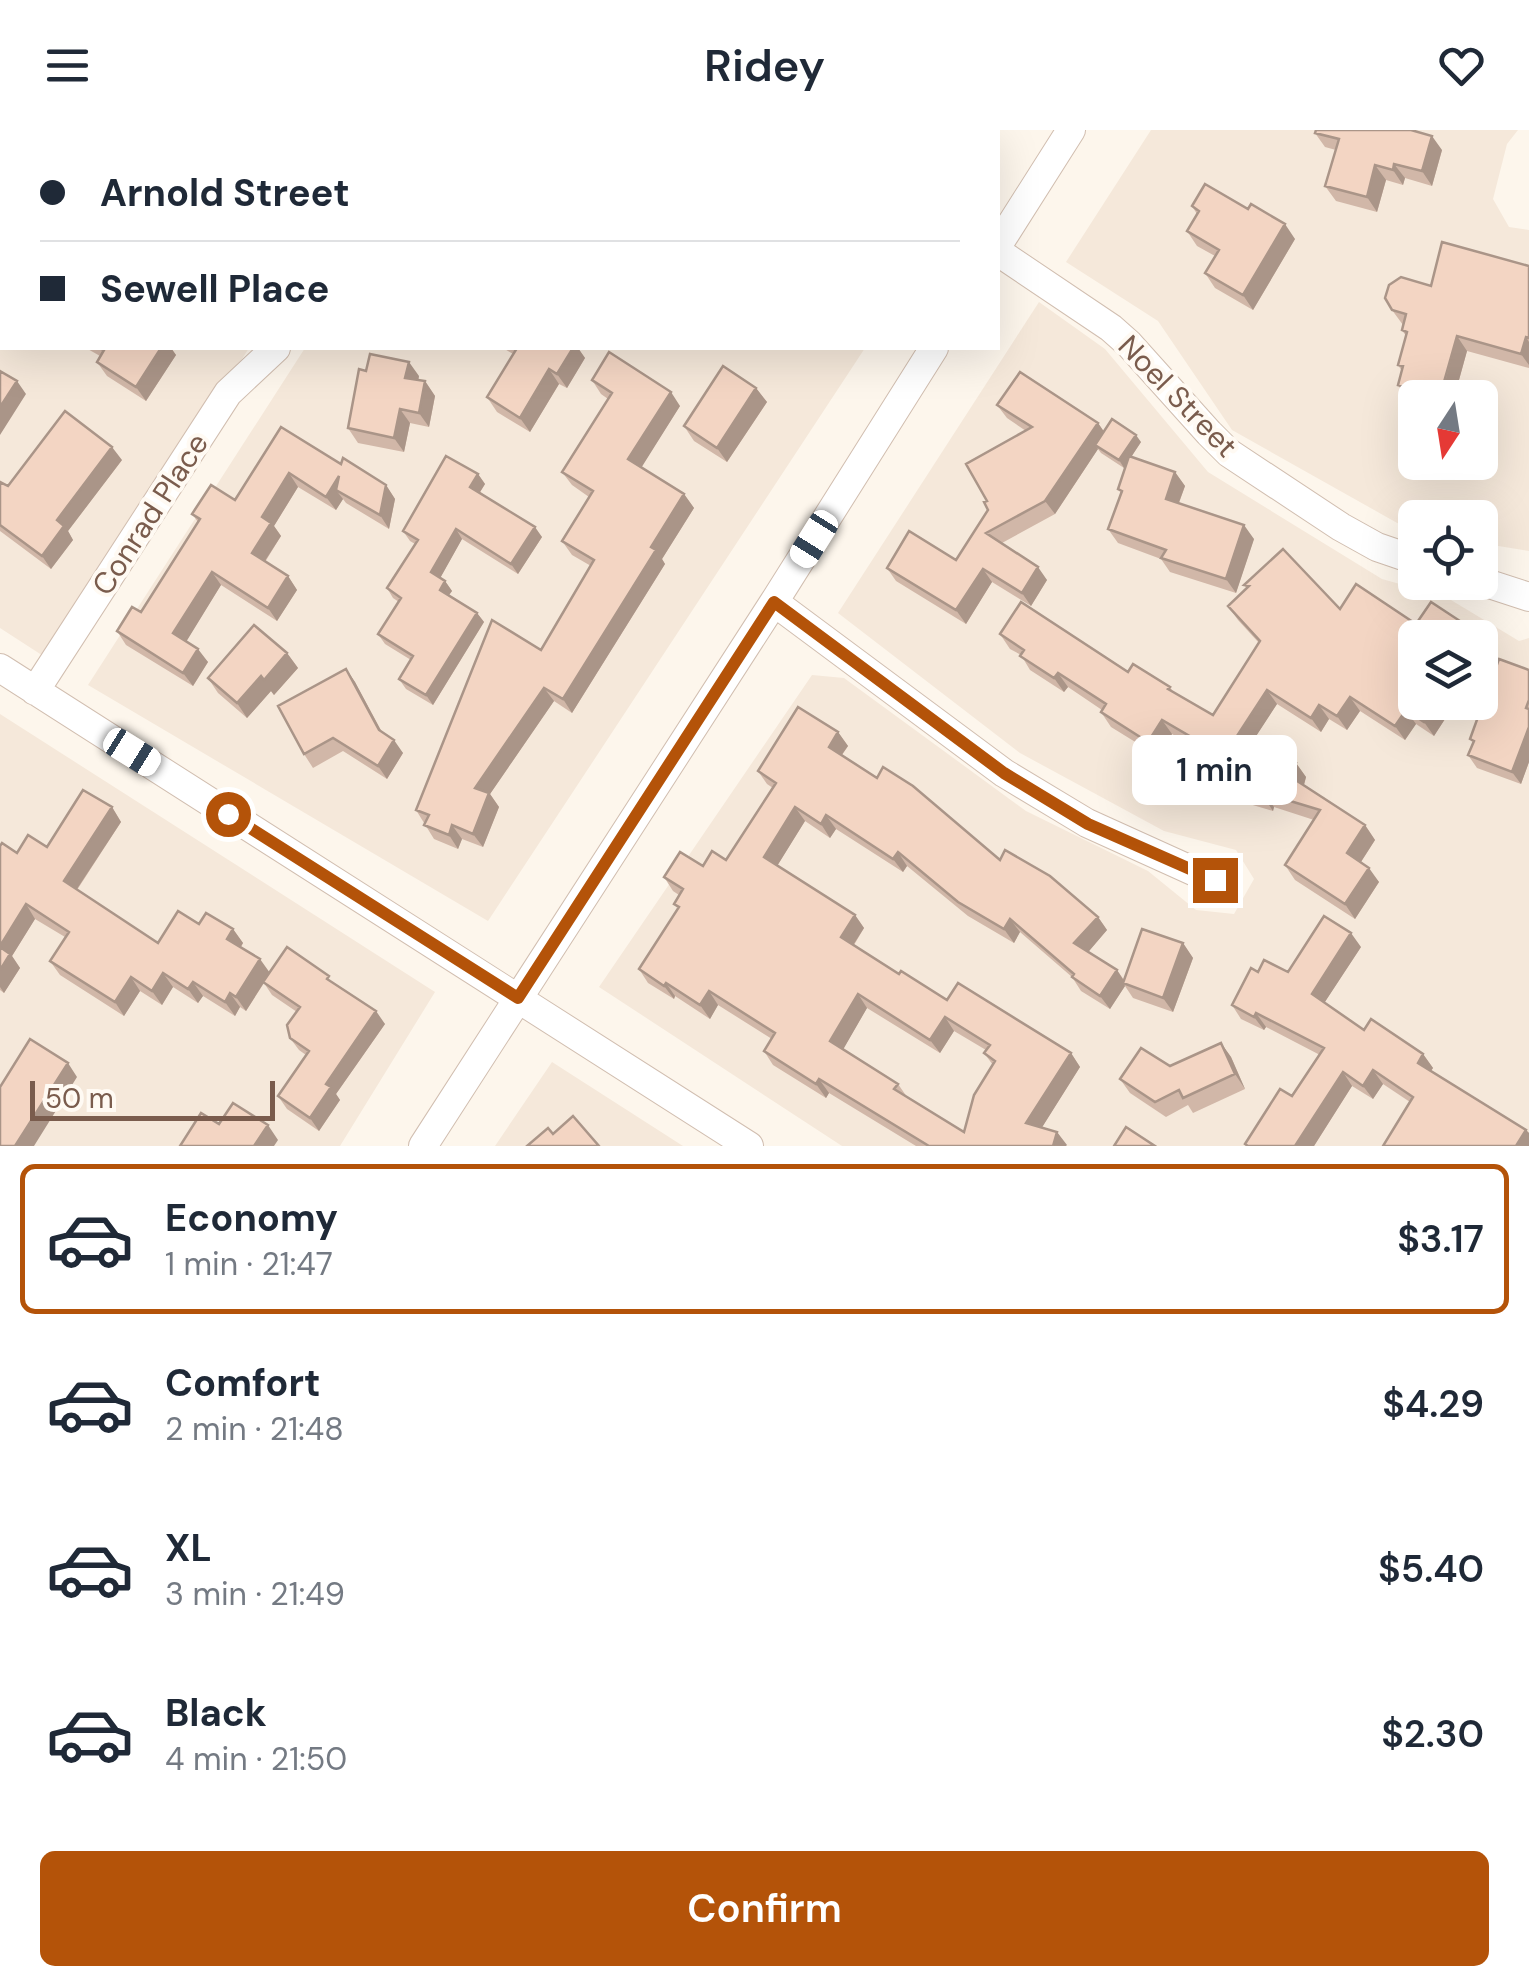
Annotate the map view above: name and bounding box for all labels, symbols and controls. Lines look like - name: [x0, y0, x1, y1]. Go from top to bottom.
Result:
- text: Ridey: [704, 36, 825, 95]
- icon: menu: [40, 38, 95, 93]
- icon: heart: [1434, 38, 1489, 93]
- text: Arnold Street: [100, 168, 350, 218]
- text: Sewell Place: [100, 264, 329, 314]
- street label: Noel Street: [1110, 327, 1246, 465]
- north arrow: [1398, 380, 1498, 480]
- map controls: [1398, 380, 1498, 720]
- street label: Conrad Place: [83, 426, 217, 602]
- button: locate: [1398, 500, 1498, 600]
- car: [785, 506, 843, 572]
- button: layers: [1398, 620, 1498, 720]
- car: [99, 723, 165, 781]
- callout: 1 min: [1132, 735, 1298, 805]
- text: 1 min: [1176, 749, 1253, 791]
- route start: [206, 792, 251, 837]
- route end: [1193, 858, 1238, 903]
- scale bar: [30, 1076, 275, 1120]
- text: 50 m: [45, 1080, 114, 1117]
- text: Economy: [165, 1193, 338, 1243]
- icon: car: [45, 1194, 135, 1284]
- text: $3.17: [1397, 1214, 1484, 1264]
- text: 1 min · 21:47: [165, 1243, 333, 1285]
- text: Comfort: [165, 1358, 321, 1408]
- icon: car: [45, 1359, 135, 1449]
- text: $4.29: [1382, 1379, 1484, 1429]
- text: 2 min · 21:48: [165, 1408, 344, 1450]
- text: XL: [165, 1523, 212, 1573]
- icon: car: [45, 1524, 135, 1614]
- text: $5.40: [1378, 1544, 1484, 1594]
- text: 3 min · 21:49: [165, 1573, 345, 1615]
- text: Black: [165, 1688, 267, 1738]
- icon: car: [45, 1689, 135, 1779]
- text: $2.30: [1381, 1709, 1484, 1759]
- text: 4 min · 21:50: [165, 1738, 347, 1780]
- button: Confirm: [40, 1851, 1489, 1966]

